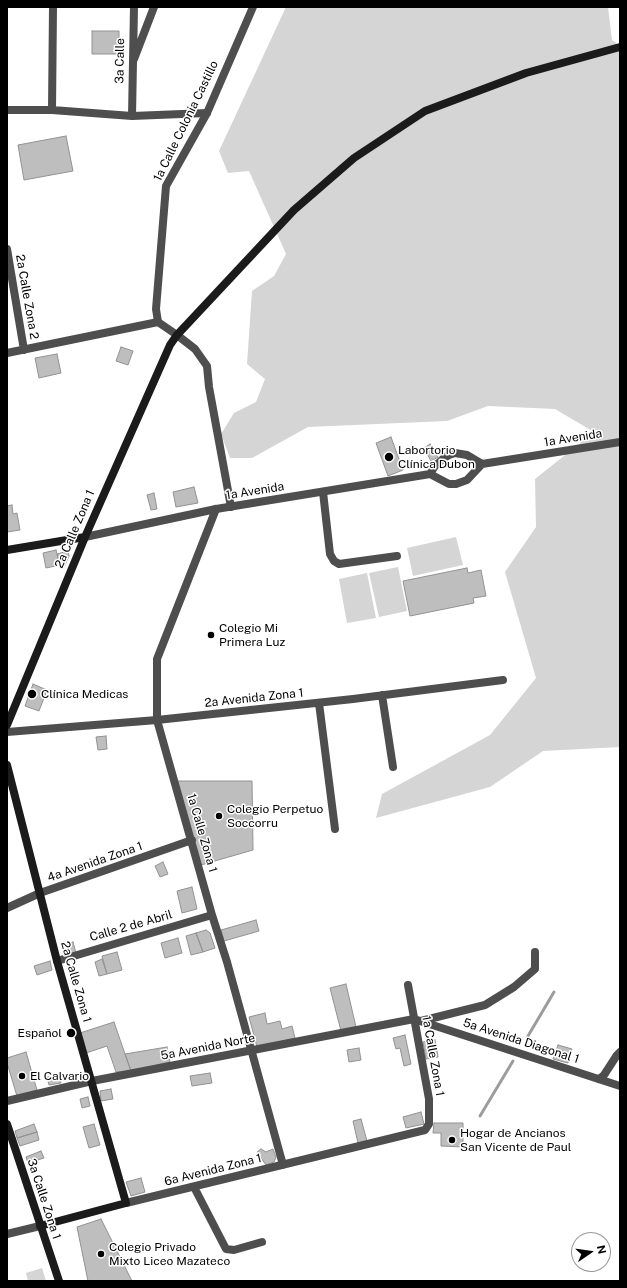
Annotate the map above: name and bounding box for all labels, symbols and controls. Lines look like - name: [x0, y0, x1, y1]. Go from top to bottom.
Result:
- street label: 3a Calle: [112, 38, 128, 84]
- street label: 1a Calle Colonia Castillo: [151, 58, 221, 184]
- street label: 2a Calle Zona 2: [12, 253, 42, 341]
- street label: 1a Avenida: [543, 426, 603, 450]
- place label: Labortorio Clínica Dubon: [398, 443, 475, 471]
- marker: Labortorio Clínica Dubon: [383, 451, 395, 463]
- street label: 1a Avenida: [225, 479, 285, 503]
- street label: 2a Calle Zona 1: [52, 488, 98, 570]
- place label: Colegio Mi Primera Luz: [219, 621, 285, 649]
- marker: Colegio Mi Primera Luz: [206, 630, 216, 640]
- street label: 2a Avenida Zona 1: [204, 686, 304, 710]
- place label: Clínica Medicas: [41, 687, 128, 701]
- marker: Clínica Medicas: [26, 688, 38, 700]
- street label: 1a Calle Zona 1: [184, 792, 220, 874]
- place label: Colegio Perpetuo Soccorru: [227, 802, 323, 830]
- marker: Colegio Perpetuo Soccorru: [214, 811, 224, 821]
- street label: 4a Avenida Zona 1: [45, 839, 145, 885]
- street label: Calle 2 de Abril: [88, 907, 174, 945]
- street label: 2a Calle Zona 1: [58, 940, 94, 1024]
- street label: 1a Calle Zona 1: [419, 1015, 447, 1097]
- street label: 5a Avenida Diagonal 1: [461, 1015, 581, 1067]
- place label: Español: [18, 1026, 62, 1040]
- marker: Español: [65, 1027, 77, 1039]
- street label: 5a Avenida Norte: [160, 1031, 256, 1063]
- place label: El Calvario: [30, 1069, 89, 1083]
- marker: El Calvario: [17, 1071, 27, 1081]
- place label: Hogar de Ancianos San Vicente de Paul: [460, 1126, 571, 1154]
- marker: Hogar de Ancianos San Vicente de Paul: [447, 1135, 457, 1145]
- street label: 6a Avenida Zona 1: [163, 1151, 263, 1189]
- street label: 3a Calle Zona 1: [24, 1157, 64, 1241]
- north arrow: [571, 1232, 611, 1272]
- place label: Colegio Privado Mixto Liceo Mazateco: [109, 1240, 230, 1268]
- text: N: [595, 1244, 609, 1255]
- marker: Colegio Privado Mixto Liceo Mazateco: [96, 1249, 106, 1259]

